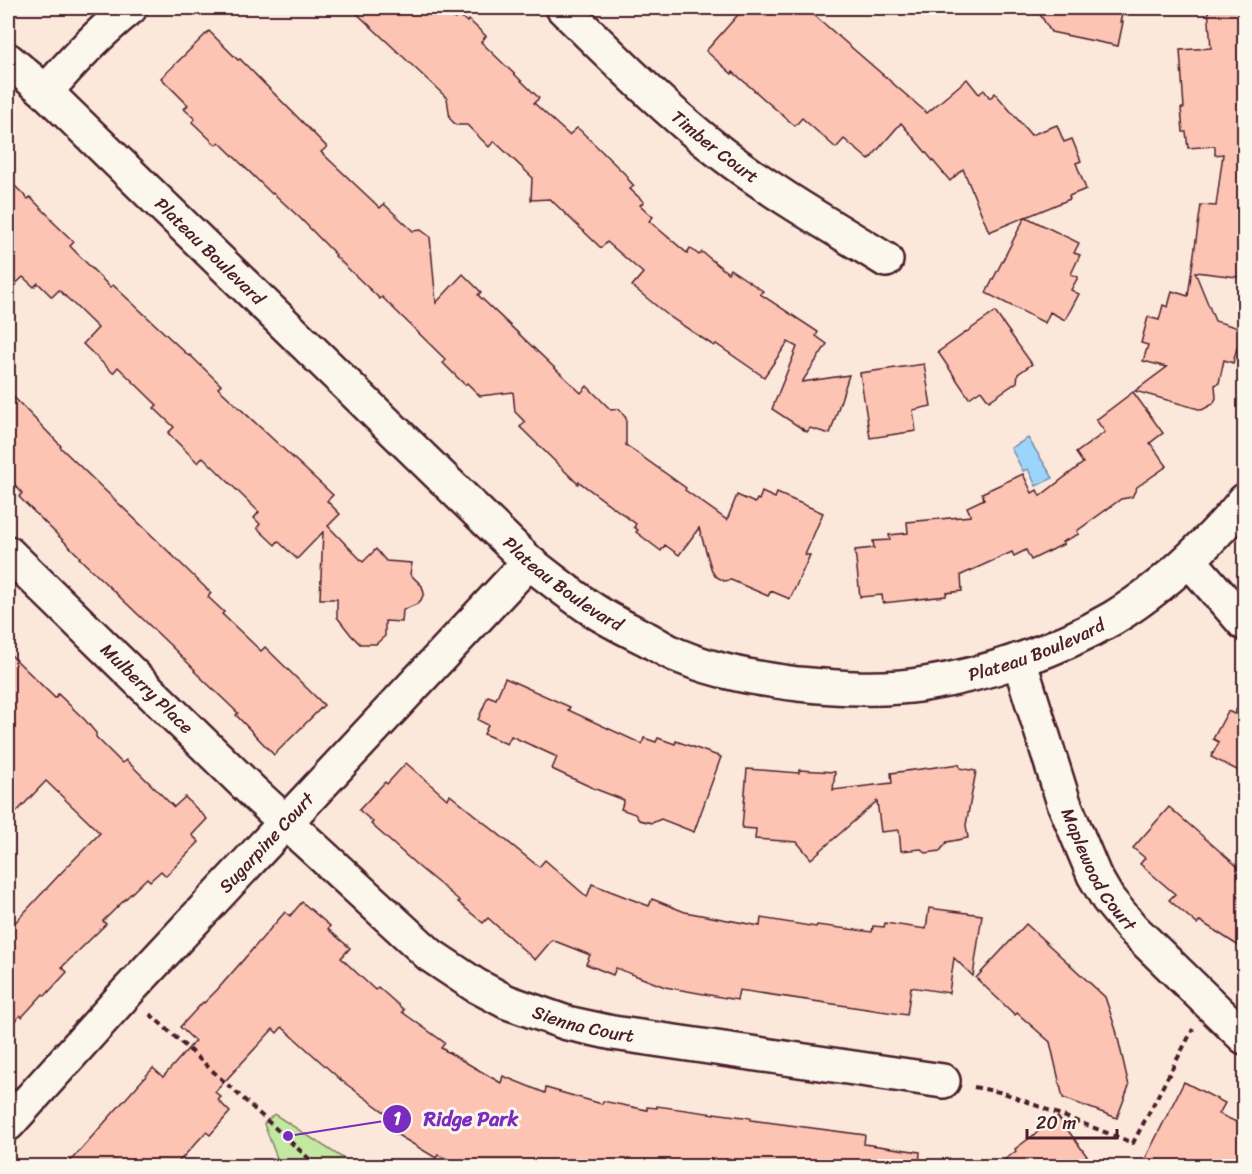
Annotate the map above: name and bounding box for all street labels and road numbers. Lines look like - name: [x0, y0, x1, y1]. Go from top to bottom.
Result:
- street label: Timber Court: [663, 102, 766, 192]
- street label: Plateau Boulevard: [147, 189, 274, 314]
- street label: Plateau Boulevard: [495, 528, 630, 641]
- street label: Plateau Boulevard: [965, 609, 1112, 691]
- street label: Mulberry Place: [93, 635, 201, 742]
- street label: Sugarpine Court: [211, 784, 323, 901]
- street label: Maplewood Court: [1052, 803, 1145, 939]
- street label: Sienna Court: [528, 996, 636, 1052]

